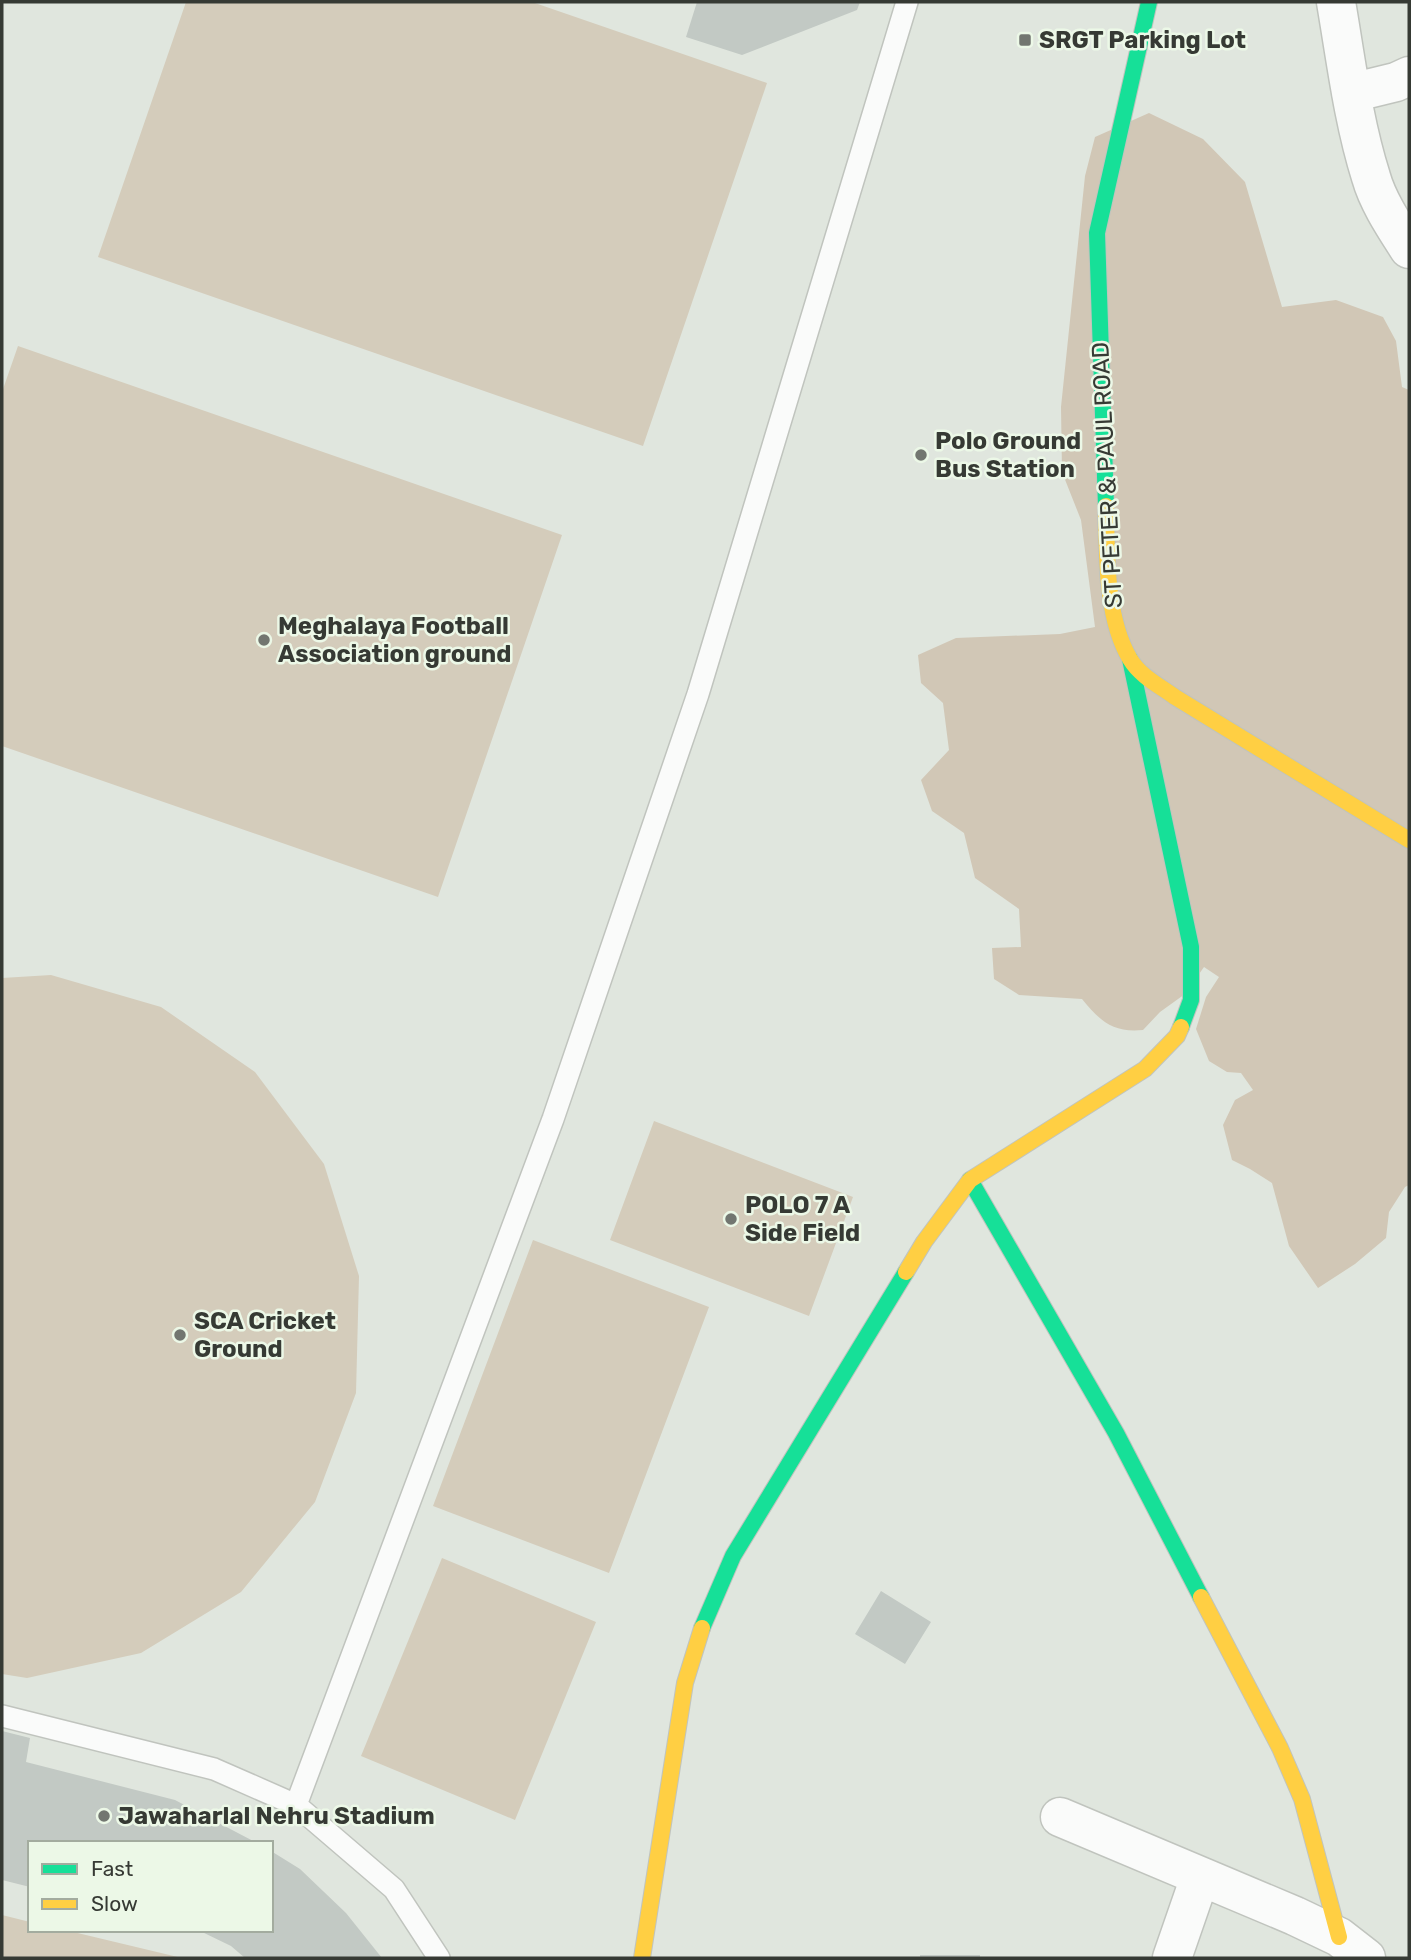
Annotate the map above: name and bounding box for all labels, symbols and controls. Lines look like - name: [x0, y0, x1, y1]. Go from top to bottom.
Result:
- place label: SRGT Parking Lot: [1039, 26, 1246, 54]
- marker: SRGT Parking Lot: [1017, 32, 1033, 48]
- street label: ST PETER & PAUL ROAD: [1086, 341, 1128, 609]
- place label: Polo Ground Bus Station: [935, 427, 1081, 483]
- marker: Polo Ground Bus Station: [913, 447, 929, 463]
- place label: Meghalaya Football Association ground: [278, 612, 511, 668]
- marker: Meghalaya Football Association ground: [256, 632, 272, 648]
- place label: POLO 7 A Side Field: [745, 1191, 860, 1247]
- marker: POLO 7 A Side Field: [723, 1211, 739, 1227]
- place label: SCA Cricket Ground: [194, 1307, 336, 1363]
- marker: SCA Cricket Ground: [172, 1327, 188, 1343]
- place label: Jawaharlal Nehru Stadium: [118, 1802, 435, 1830]
- marker: Jawaharlal Nehru Stadium: [96, 1808, 112, 1824]
- legend: [28, 1841, 273, 1932]
- text: Fast: [91, 1856, 133, 1881]
- text: Slow: [91, 1891, 138, 1916]

